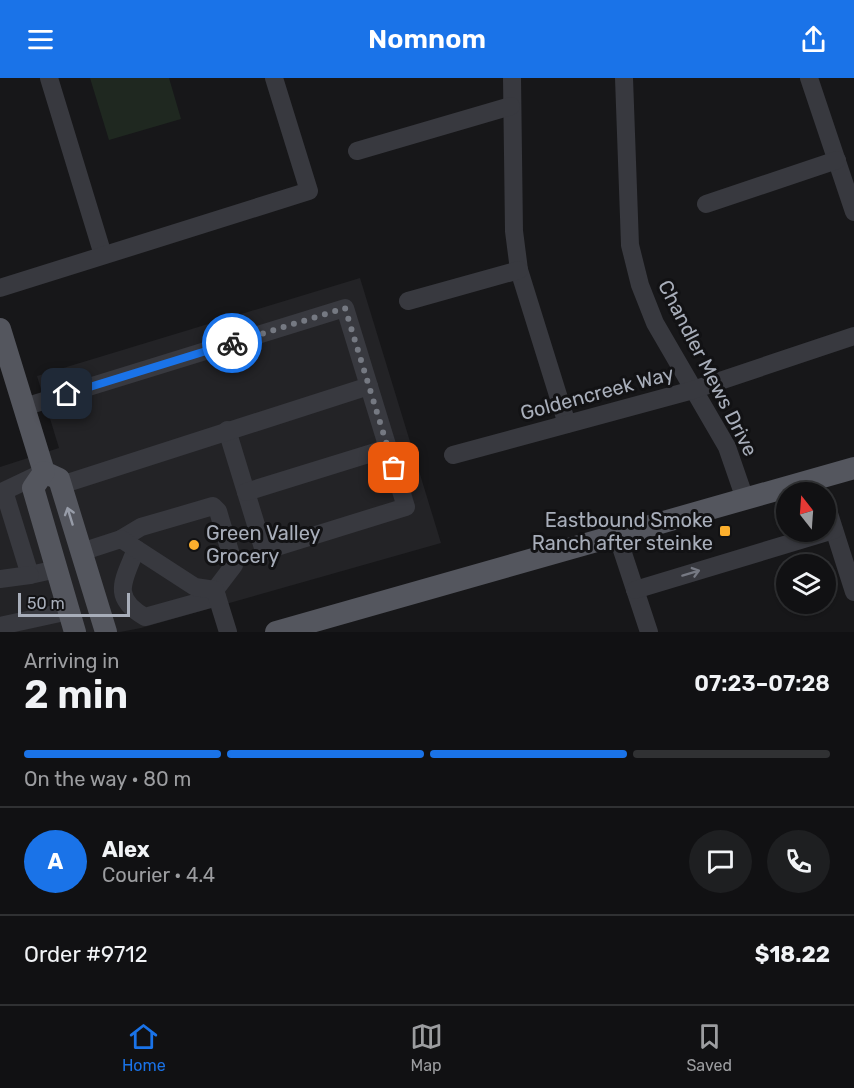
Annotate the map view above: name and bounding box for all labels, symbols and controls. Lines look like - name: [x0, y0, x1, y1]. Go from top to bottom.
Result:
- icon: menu: [24, 23, 57, 56]
- text: Nomnom: [368, 23, 486, 55]
- icon: share: [797, 23, 830, 56]
- street label: Chandler Mews Drive: [653, 276, 763, 460]
- courier: [202, 313, 262, 373]
- icon: bike: [216, 327, 249, 360]
- street label: Goldencreek Way: [518, 361, 676, 425]
- pin: [41, 368, 92, 419]
- icon: home: [50, 377, 83, 410]
- pin: [368, 442, 419, 493]
- icon: bag: [377, 451, 410, 484]
- north arrow: [776, 482, 836, 542]
- map controls: [776, 482, 836, 614]
- one-way arrow: [64, 507, 75, 526]
- place label: Eastbound Smoke Ranch after steinke: [532, 508, 713, 555]
- place label: Green Valley Grocery: [206, 521, 320, 568]
- marker: Eastbound Smoke Ranch after steinke: [718, 524, 732, 538]
- marker: Green Valley Grocery: [187, 538, 201, 552]
- button: layers: [776, 554, 836, 614]
- one-way arrow: [681, 567, 700, 578]
- scale bar: [18, 590, 130, 618]
- text: 50 m: [27, 594, 65, 613]
- text: Arriving in: [24, 649, 119, 673]
- text: 07:23–07:28: [694, 670, 830, 697]
- text: 2 min: [24, 672, 128, 718]
- text: On the way · 80 m: [24, 767, 191, 791]
- button: chat: [689, 830, 752, 893]
- button: phone: [767, 830, 830, 893]
- text: Alex: [102, 836, 150, 863]
- text: A: [48, 848, 63, 875]
- text: Courier · 4.4: [102, 863, 215, 887]
- text: Order #9712: [24, 941, 148, 968]
- text: $18.22: [755, 941, 830, 968]
- tab: Home: [122, 1020, 166, 1075]
- tab: Map: [410, 1020, 443, 1075]
- tab: Saved: [686, 1020, 732, 1075]

